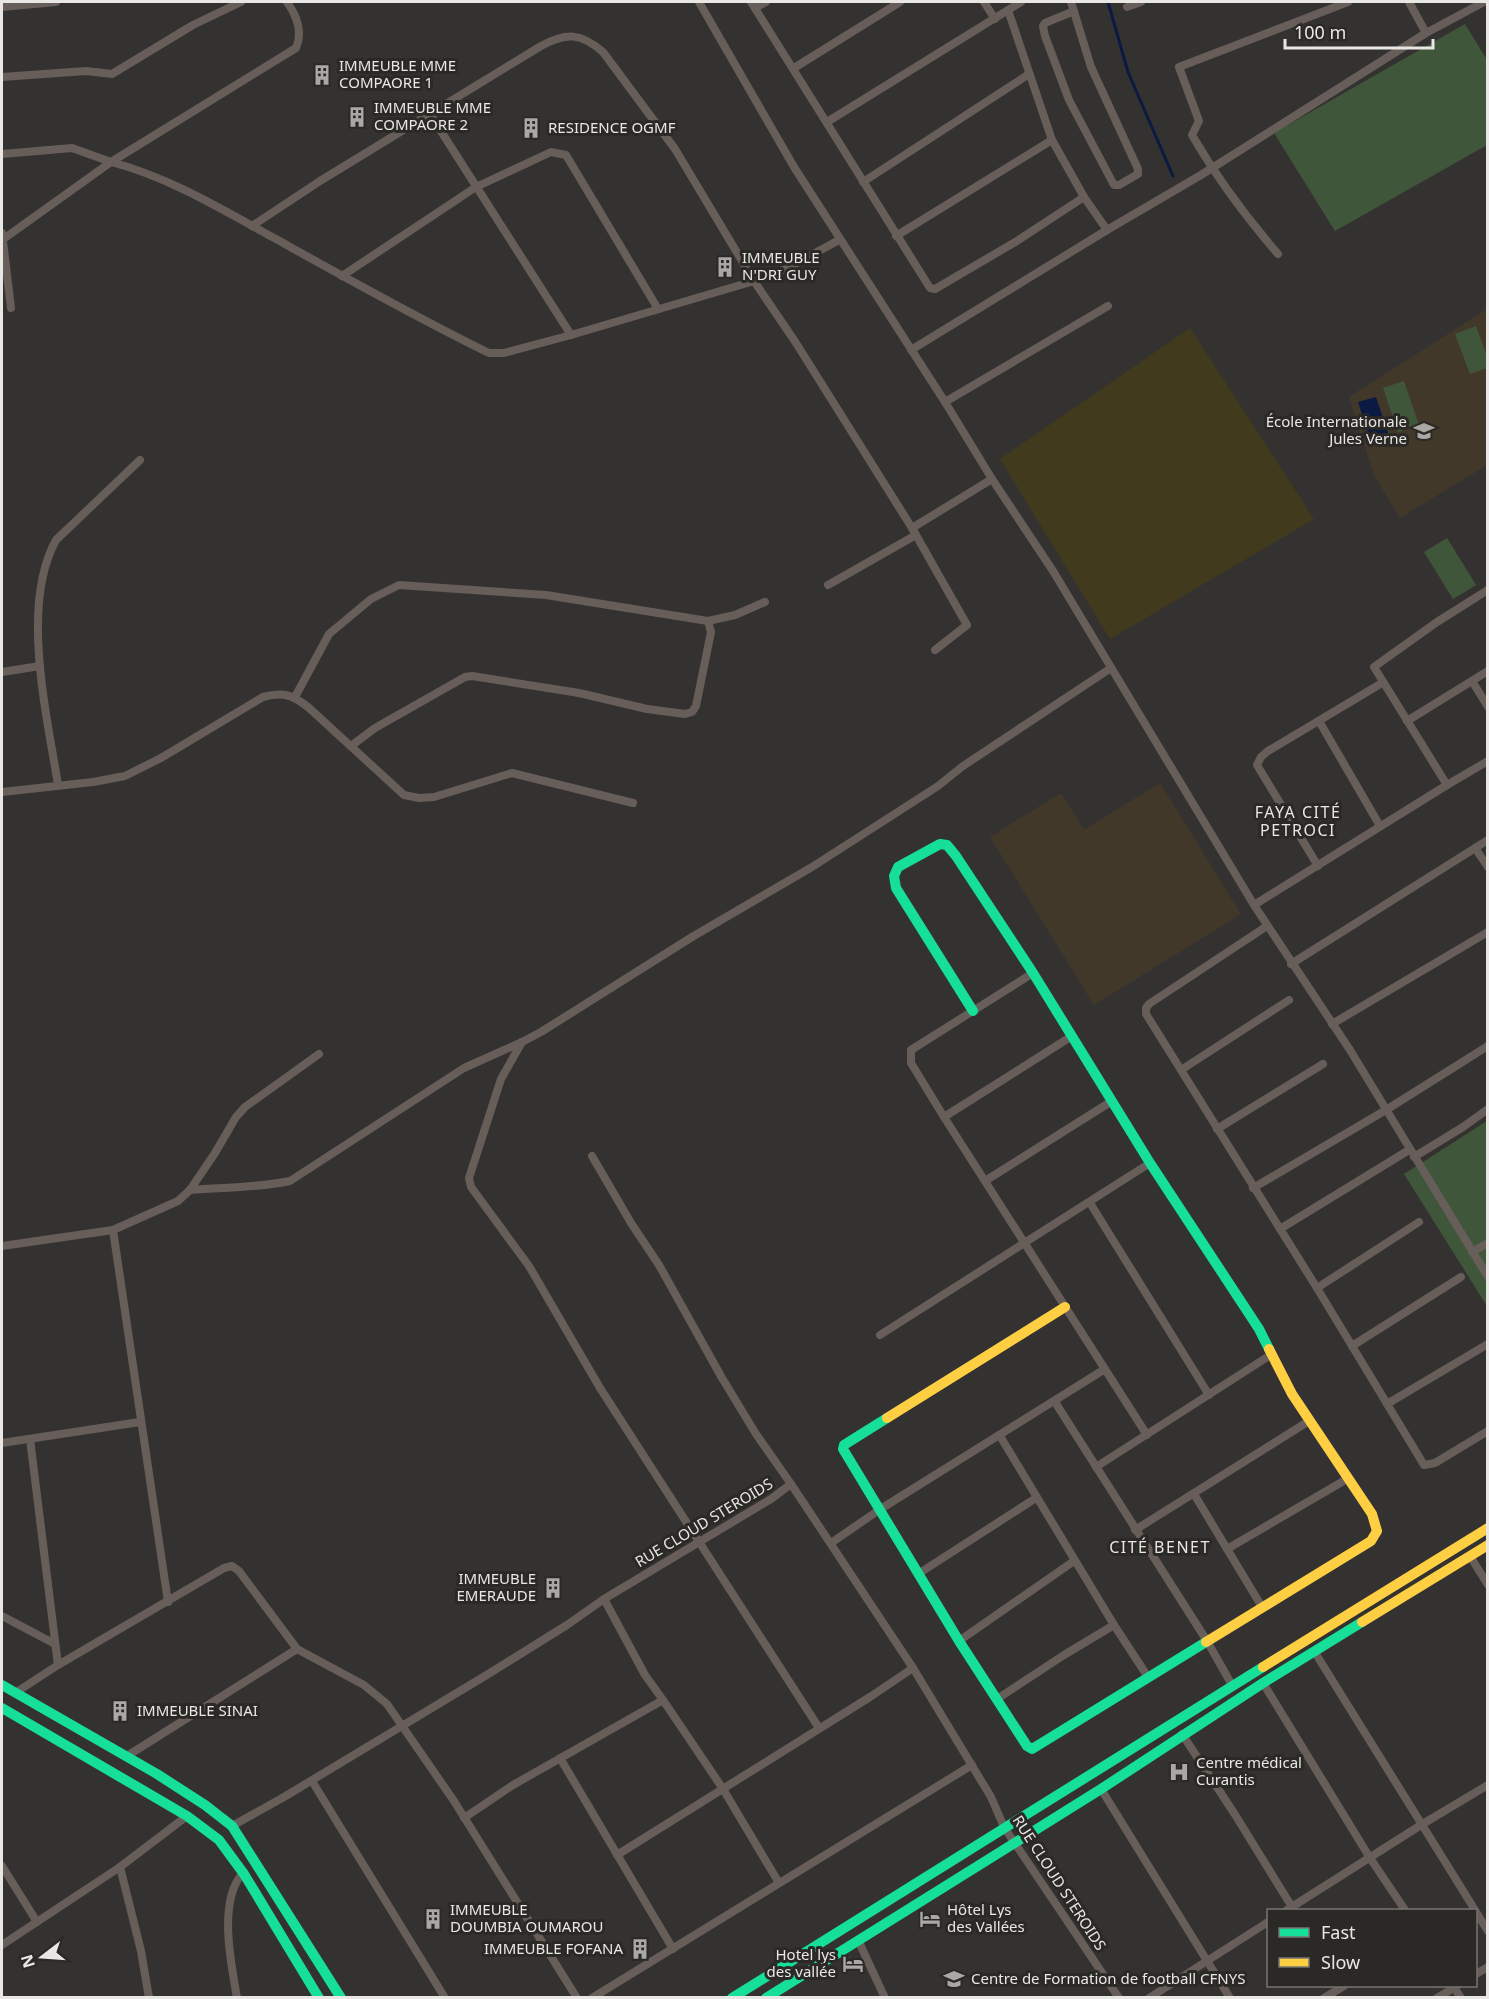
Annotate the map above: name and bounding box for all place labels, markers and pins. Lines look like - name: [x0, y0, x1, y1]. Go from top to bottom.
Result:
- place label: IMMEUBLE MME COMPAORE 1: [339, 55, 456, 92]
- building icon: IMMEUBLE MME COMPAORE 1: [310, 63, 334, 87]
- place label: IMMEUBLE MME COMPAORE 2: [374, 97, 491, 134]
- building icon: IMMEUBLE MME COMPAORE 2: [345, 105, 369, 129]
- building icon: RESIDENCE OGMF: [519, 116, 543, 140]
- place label: RESIDENCE OGMF: [548, 117, 676, 137]
- place label: IMMEUBLE N'DRI GUY: [742, 247, 820, 284]
- building icon: IMMEUBLE N'DRI GUY: [713, 255, 737, 279]
- place label: École Internationale Jules Verne: [1266, 411, 1407, 448]
- school or university icon: École Internationale Jules Verne: [1412, 419, 1436, 443]
- place label: IMMEUBLE EMERAUDE: [457, 1568, 536, 1605]
- building icon: IMMEUBLE EMERAUDE: [541, 1576, 565, 1600]
- building icon: IMMEUBLE SINAI: [108, 1699, 132, 1723]
- place label: IMMEUBLE SINAI: [137, 1700, 258, 1720]
- place label: Centre médical Curantis: [1196, 1752, 1302, 1789]
- hospital icon: Centre médical Curantis: [1167, 1760, 1191, 1784]
- place label: IMMEUBLE DOUMBIA OUMAROU: [450, 1899, 603, 1936]
- place label: Hôtel Lys des Vallées: [947, 1899, 1025, 1936]
- building icon: IMMEUBLE DOUMBIA OUMAROU: [421, 1907, 445, 1931]
- hotel icon: Hôtel Lys des Vallées: [918, 1907, 942, 1931]
- building icon: IMMEUBLE FOFANA: [628, 1937, 652, 1961]
- place label: IMMEUBLE FOFANA: [484, 1938, 623, 1958]
- place label: Hotel lys des vallée: [767, 1944, 836, 1981]
- hotel icon: Hotel lys des vallée: [841, 1952, 865, 1976]
- school or university icon: Centre de Formation de football CFNYS: [942, 1967, 966, 1991]
- place label: Centre de Formation de football CFNYS: [971, 1968, 1245, 1988]

